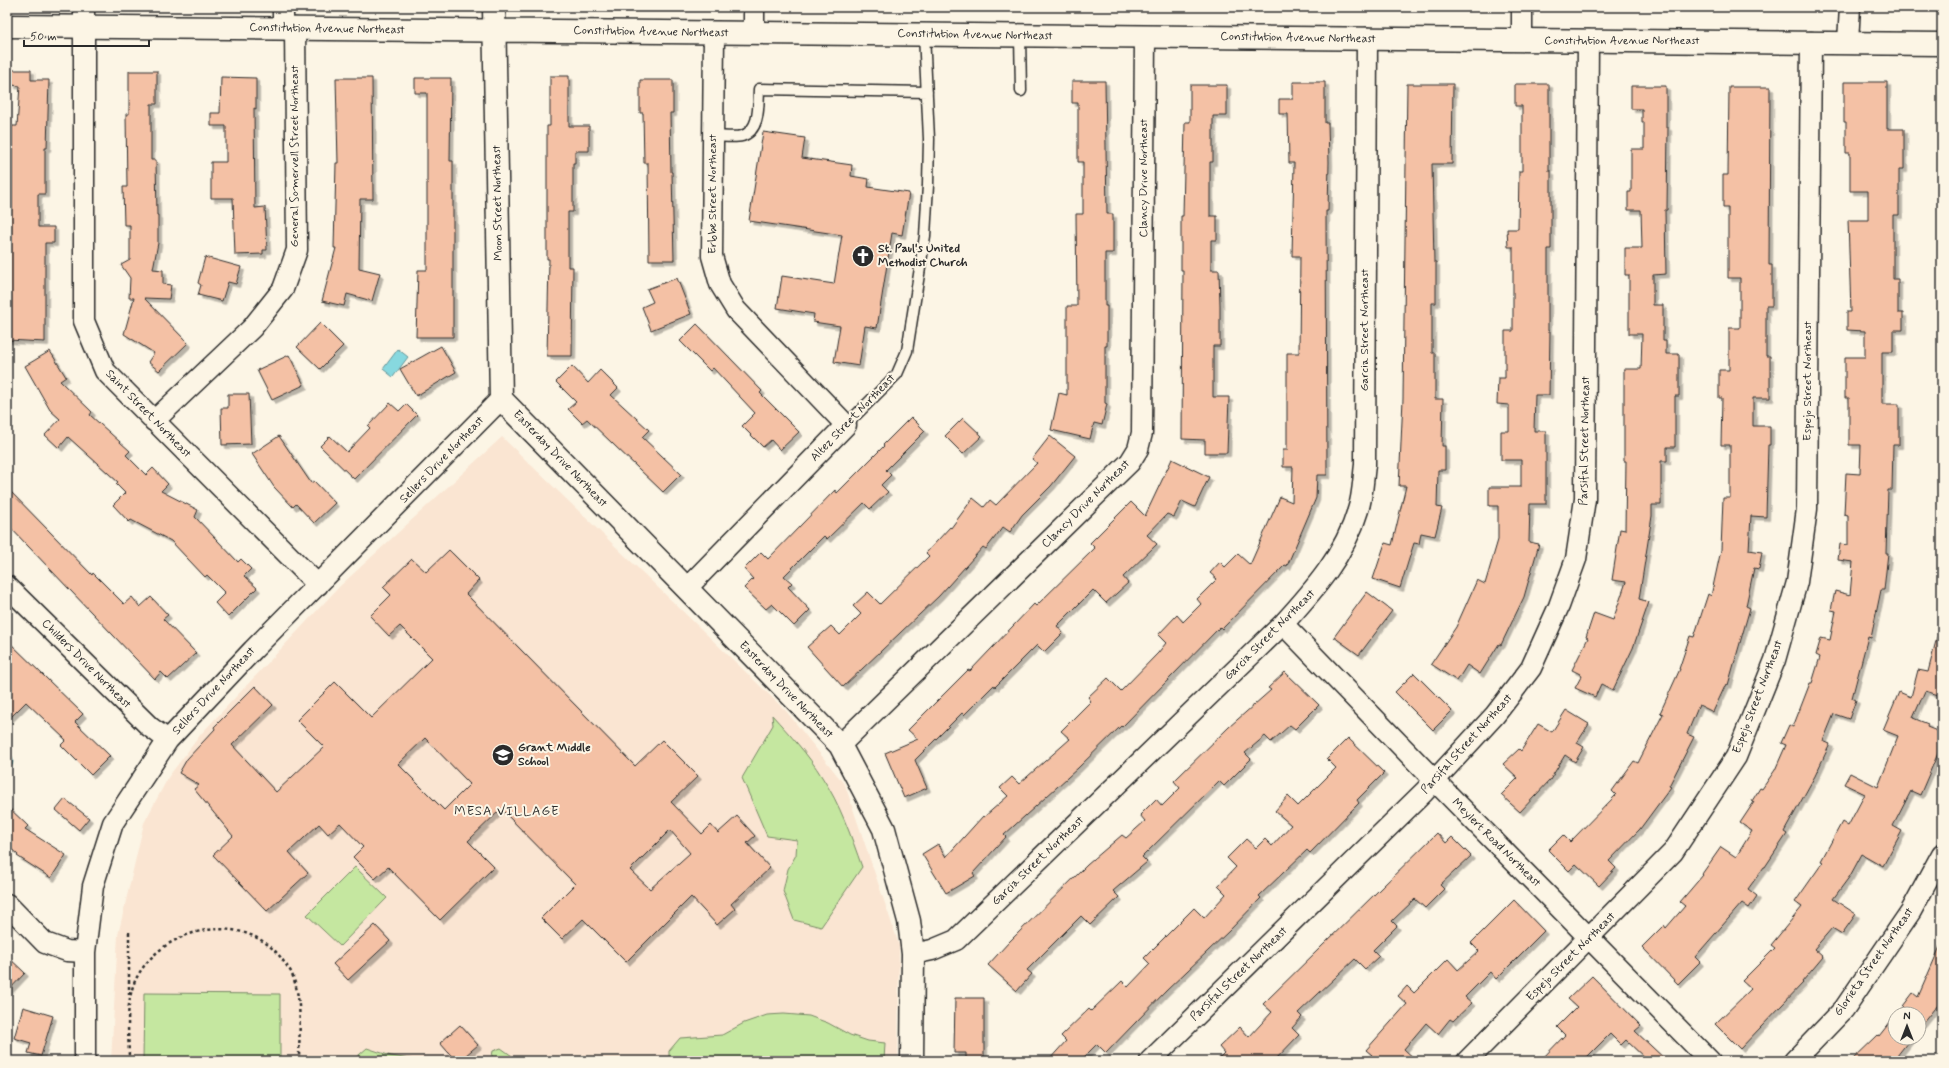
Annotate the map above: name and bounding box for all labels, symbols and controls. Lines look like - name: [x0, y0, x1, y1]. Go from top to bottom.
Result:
- street label: Constitution Avenue Northeast: [249, 20, 405, 38]
- scale bar: [24, 22, 149, 48]
- street label: Constitution Avenue Northeast: [573, 23, 729, 41]
- street label: Constitution Avenue Northeast: [897, 26, 1053, 44]
- text: 50 m: [30, 29, 57, 45]
- street label: Constitution Avenue Northeast: [1220, 29, 1376, 47]
- street label: Constitution Avenue Northeast: [1544, 33, 1700, 49]
- street label: General Somervell Street Northeast: [287, 64, 303, 247]
- street label: Clancy Drive Northeast: [1136, 118, 1152, 237]
- street label: Erbbe Street Northeast: [705, 133, 721, 254]
- street label: Moon Street Northeast: [489, 144, 507, 261]
- place label: St. Paul's United Methodist Church: [878, 241, 968, 271]
- church icon: St. Paul's United Methodist Church: [850, 243, 876, 269]
- street label: Garcia Street Northeast: [1357, 268, 1373, 391]
- street label: Espejo Street Northeast: [1800, 320, 1816, 441]
- street label: Saint Street Northeast: [102, 366, 195, 462]
- street label: Altez Street Northeast: [807, 370, 900, 465]
- street label: Parsifal Street Northeast: [1576, 375, 1594, 506]
- street label: Easterday Drive Northeast: [509, 407, 611, 512]
- street label: Sellers Drive Northeast: [396, 412, 488, 507]
- street label: Clancy Drive Northeast: [1038, 456, 1134, 552]
- street label: Garcia Street Northeast: [1221, 586, 1319, 684]
- street label: Childers Drive Northeast: [38, 616, 135, 713]
- street label: Espejo Street Northeast: [1729, 637, 1787, 756]
- street label: Easterday Drive Northeast: [735, 638, 837, 743]
- street label: Sellers Drive Northeast: [169, 643, 260, 739]
- street label: Parsifal Street Northeast: [1418, 690, 1517, 798]
- place label: Grant Middle School: [518, 740, 591, 770]
- school or university icon: Grant Middle School: [490, 742, 516, 768]
- street label: Meylert Road Northeast: [1448, 795, 1545, 892]
- district label: MESA VILLAGE: [454, 803, 560, 820]
- street label: Garcia Street Northeast: [988, 812, 1088, 909]
- street label: Glorieta Street Northeast: [1830, 904, 1918, 1020]
- street label: Espejo Street Northeast: [1523, 908, 1620, 1005]
- street label: Parsifal Street Northeast: [1187, 923, 1292, 1025]
- north arrow: [1887, 1006, 1927, 1046]

